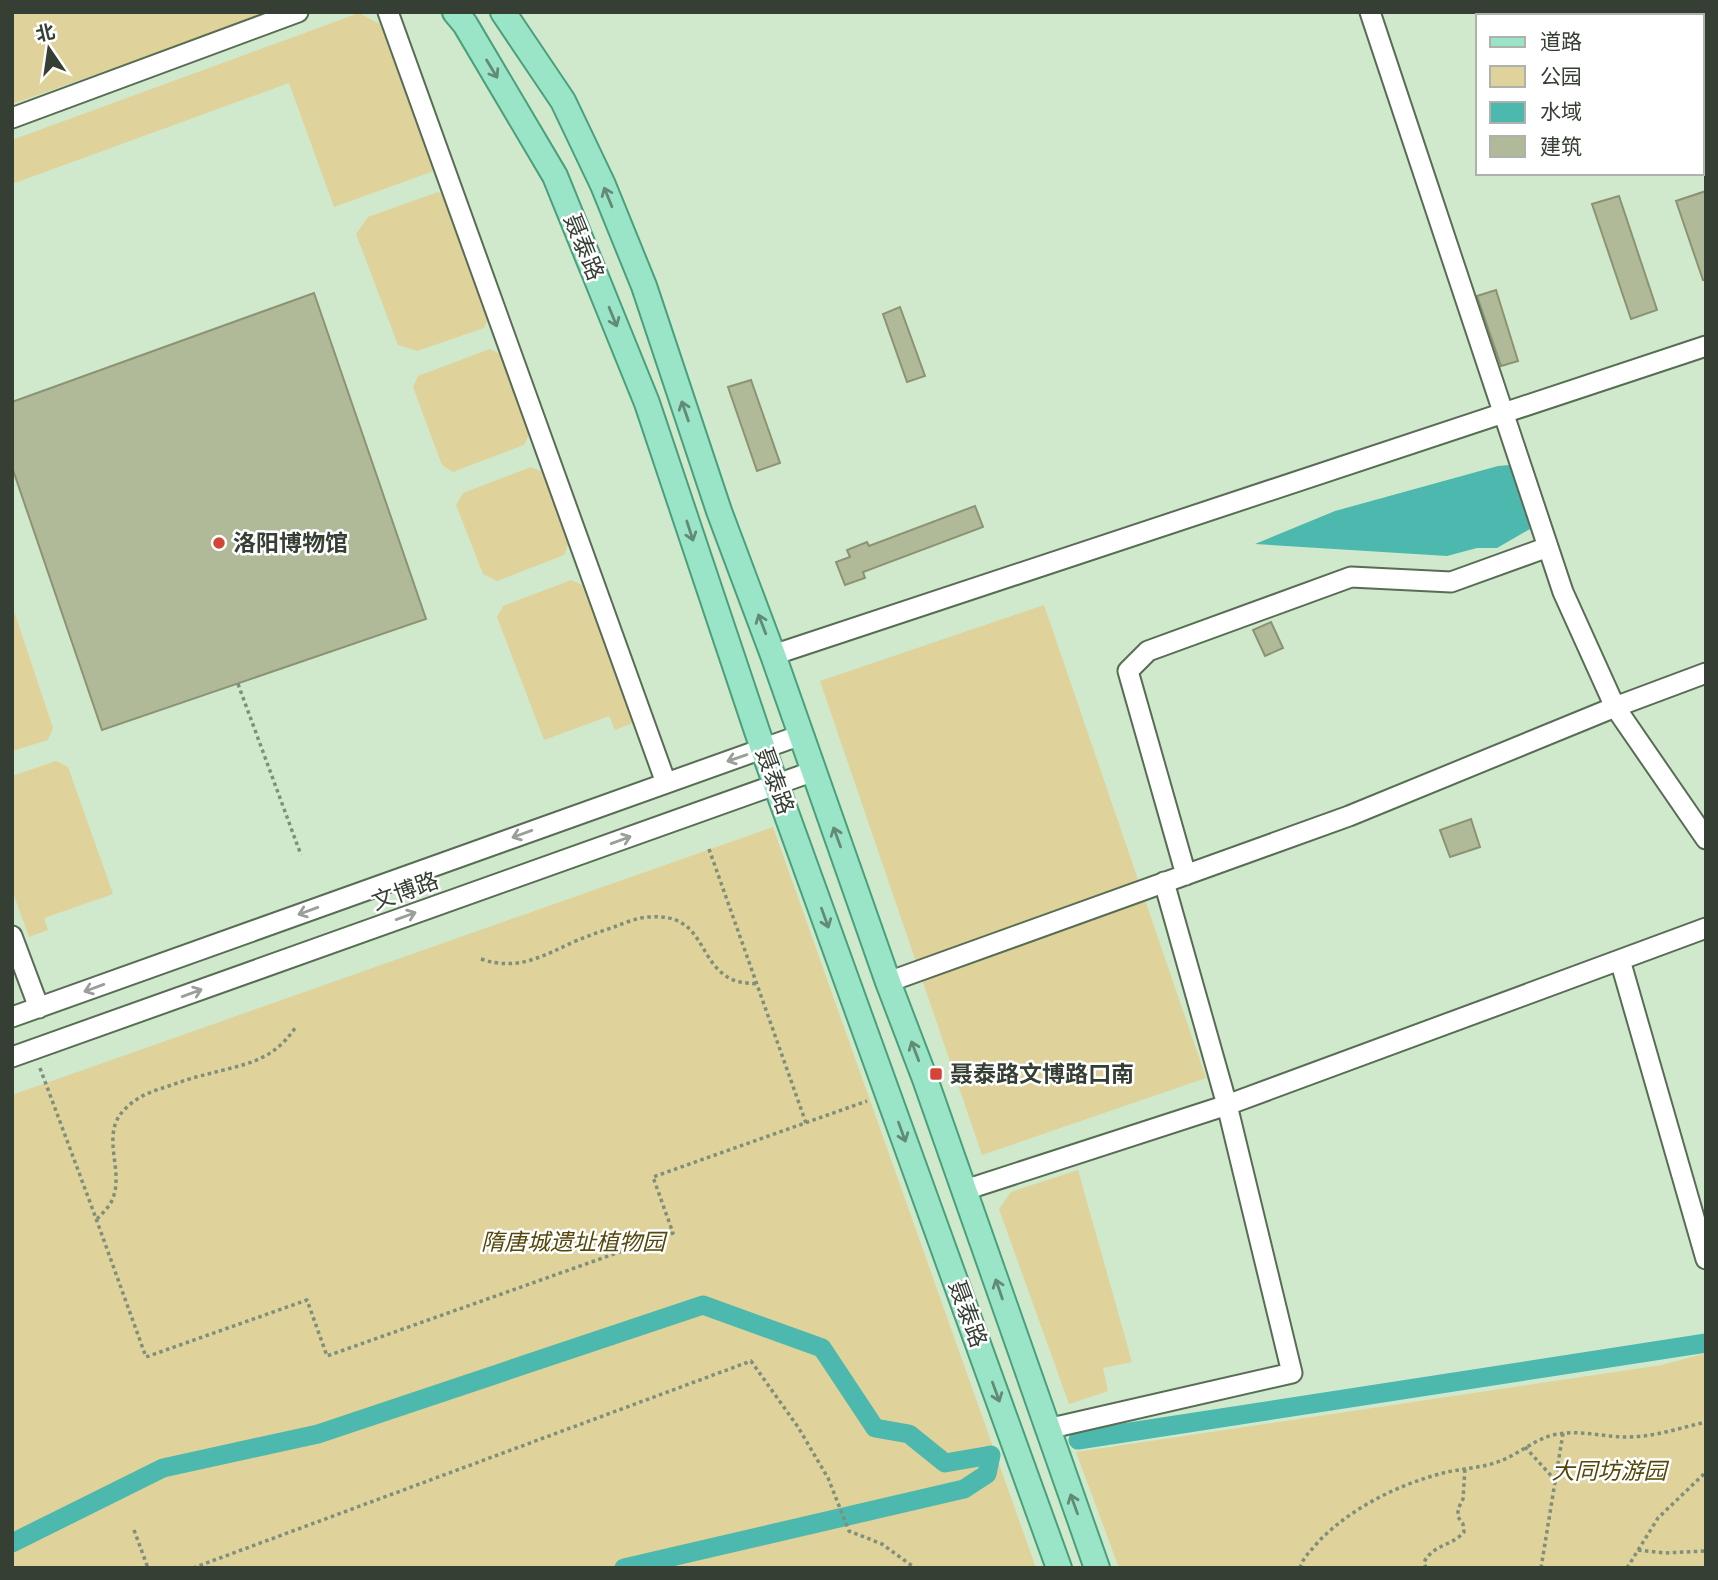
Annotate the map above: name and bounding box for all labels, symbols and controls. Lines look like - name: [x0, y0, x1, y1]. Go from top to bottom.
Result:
- north arrow: [14, 14, 84, 84]
- legend: [1476, 14, 1704, 175]
- text: 北: [34, 21, 57, 45]
- text: 道路: [1540, 30, 1582, 54]
- one-way arrow: [485, 59, 499, 79]
- text: 公园: [1540, 65, 1582, 89]
- text: 水域: [1540, 100, 1582, 124]
- text: 建筑: [1540, 135, 1582, 159]
- one-way arrow: [600, 186, 613, 208]
- street label: 聂泰路: [559, 210, 609, 284]
- one-way arrow: [607, 306, 620, 328]
- one-way arrow: [678, 400, 690, 422]
- one-way arrow: [684, 520, 697, 542]
- place label: 洛阳博物馆: [233, 530, 348, 556]
- marker: 洛阳博物馆: [211, 535, 227, 551]
- one-way arrow: [755, 614, 767, 636]
- street label: 聂泰路: [751, 744, 799, 818]
- one-way arrow: [726, 753, 748, 765]
- one-way arrow: [830, 827, 842, 849]
- one-way arrow: [512, 829, 534, 842]
- one-way arrow: [609, 833, 631, 845]
- street label: 文博路: [368, 867, 442, 915]
- one-way arrow: [298, 906, 320, 918]
- one-way arrow: [819, 906, 832, 928]
- one-way arrow: [395, 909, 417, 921]
- one-way arrow: [83, 983, 105, 995]
- one-way arrow: [180, 985, 202, 998]
- one-way arrow: [908, 1041, 920, 1063]
- place label: 聂泰路文博路口南: [950, 1061, 1134, 1087]
- marker: 聂泰路文博路口南: [928, 1066, 944, 1082]
- one-way arrow: [897, 1120, 909, 1142]
- park label: 隋唐城遗址植物园: [481, 1229, 668, 1255]
- street label: 聂泰路: [944, 1277, 992, 1351]
- one-way arrow: [992, 1278, 1004, 1300]
- one-way arrow: [991, 1380, 1003, 1402]
- park label: 大同坊游园: [1552, 1458, 1670, 1484]
- one-way arrow: [1067, 1493, 1079, 1515]

